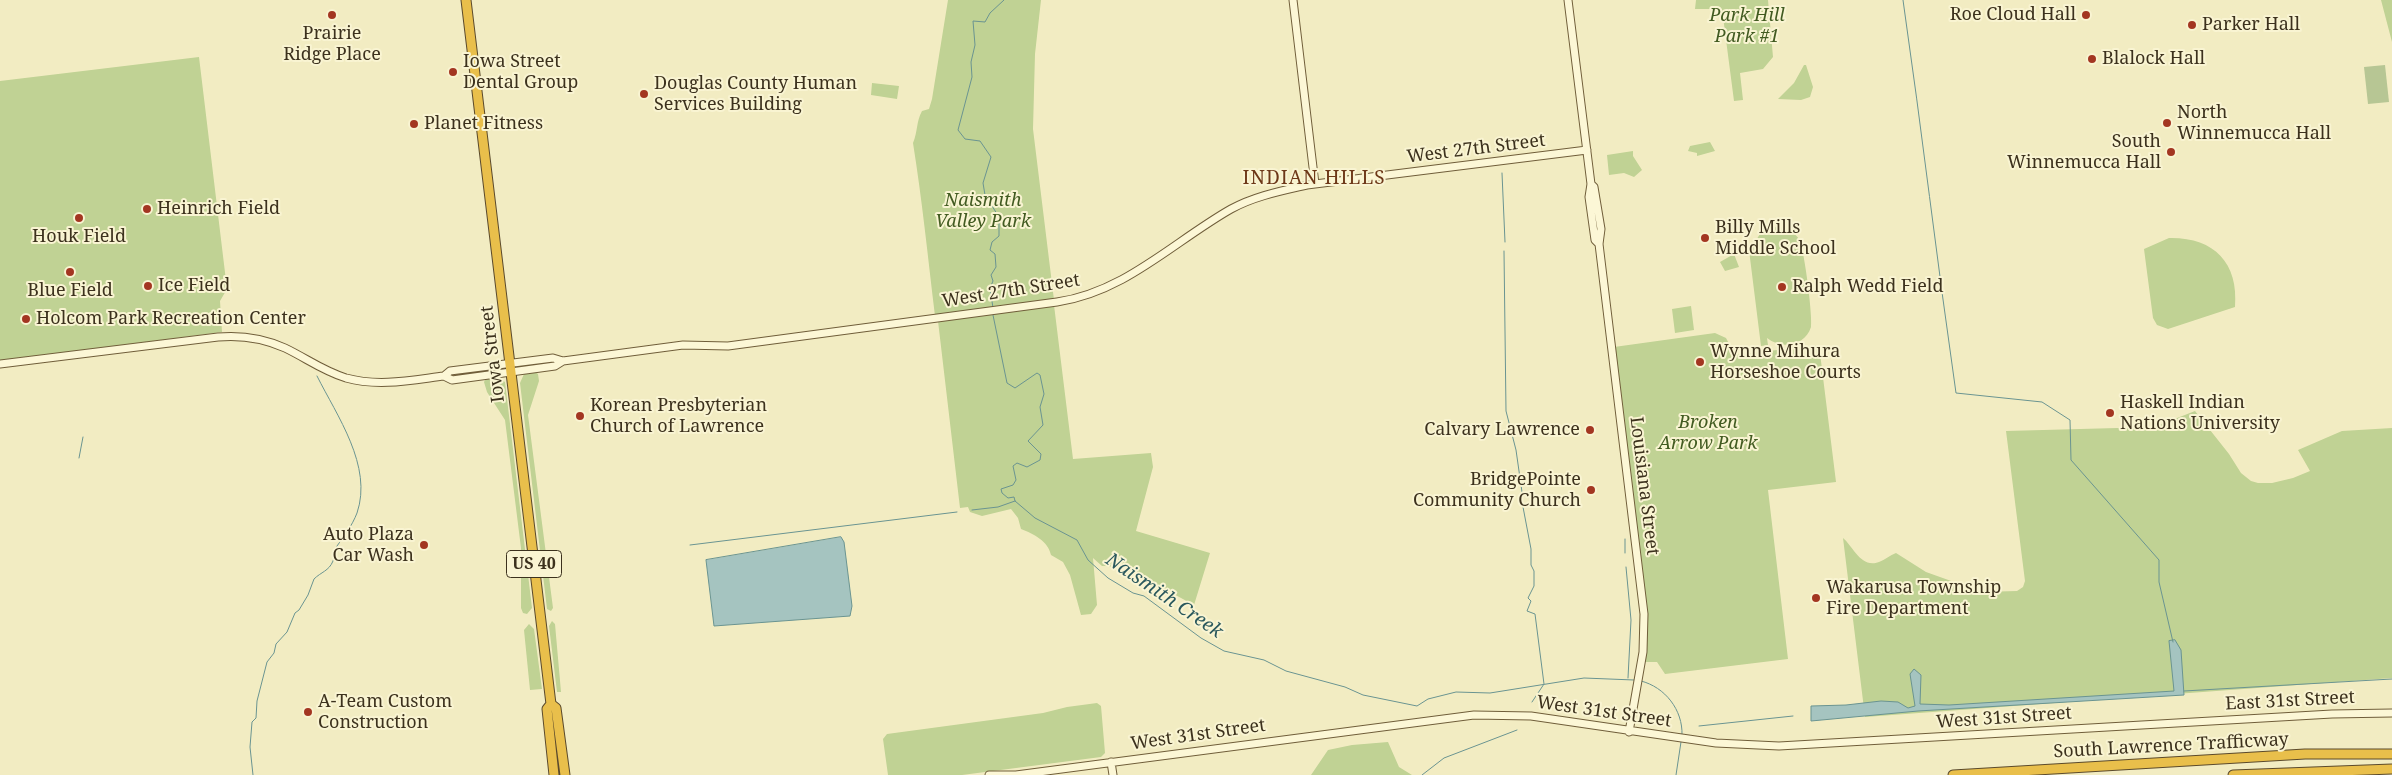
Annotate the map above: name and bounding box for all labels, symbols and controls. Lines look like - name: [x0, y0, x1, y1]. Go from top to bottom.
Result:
- place label: Roe Cloud Hall: [1950, 4, 2076, 26]
- park label: Park Hill Park #1: [1709, 5, 1785, 48]
- marker: Prairie Ridge Place: [326, 9, 338, 21]
- marker: Roe Cloud Hall: [2080, 9, 2092, 21]
- place label: Parker Hall: [2202, 14, 2300, 36]
- marker: Parker Hall: [2186, 19, 2198, 31]
- place label: Prairie Ridge Place: [283, 23, 381, 66]
- place label: Blalock Hall: [2102, 48, 2205, 70]
- place label: Iowa Street Dental Group: [463, 51, 578, 94]
- marker: Blalock Hall: [2086, 53, 2098, 65]
- marker: Iowa Street Dental Group: [447, 66, 459, 78]
- place label: Douglas County Human Services Building: [654, 73, 857, 116]
- marker: Douglas County Human Services Building: [638, 88, 650, 100]
- place label: North Winnemucca Hall: [2177, 102, 2331, 144]
- place label: Planet Fitness: [424, 113, 543, 135]
- marker: North Winnemucca Hall: [2161, 117, 2173, 129]
- marker: Planet Fitness: [408, 118, 420, 130]
- street label: West 27th Street: [1406, 130, 1546, 168]
- place label: South Winnemucca Hall: [2007, 131, 2161, 173]
- marker: South Winnemucca Hall: [2165, 146, 2177, 158]
- district label: INDIAN HILLS: [1241, 168, 1387, 190]
- park label: Naismith Valley Park: [935, 190, 1031, 232]
- place label: Heinrich Field: [157, 198, 280, 220]
- marker: Heinrich Field: [141, 203, 153, 215]
- marker: Houk Field: [73, 212, 85, 224]
- place label: Billy Mills Middle School: [1715, 217, 1836, 260]
- place label: Houk Field: [32, 226, 126, 248]
- marker: Billy Mills Middle School: [1699, 232, 1711, 244]
- marker: Blue Field: [64, 266, 76, 278]
- street label: West 27th Street: [941, 269, 1081, 313]
- place label: Ice Field: [158, 275, 230, 297]
- place label: Ralph Wedd Field: [1792, 276, 1944, 298]
- place label: Blue Field: [27, 280, 113, 302]
- marker: Ice Field: [142, 280, 154, 292]
- marker: Ralph Wedd Field: [1776, 281, 1788, 293]
- street label: Iowa Street: [476, 304, 510, 404]
- place label: Holcom Park Recreation Center: [36, 308, 306, 330]
- marker: Holcom Park Recreation Center: [20, 313, 32, 325]
- place label: Wynne Mihura Horseshoe Courts: [1710, 341, 1861, 384]
- marker: Wynne Mihura Horseshoe Courts: [1694, 356, 1706, 368]
- place label: Haskell Indian Nations University: [2120, 392, 2280, 434]
- place label: Korean Presbyterian Church of Lawrence: [590, 395, 767, 438]
- marker: Haskell Indian Nations University: [2104, 407, 2116, 419]
- marker: Korean Presbyterian Church of Lawrence: [574, 410, 586, 422]
- park label: Broken Arrow Park: [1658, 412, 1758, 454]
- street label: Louisiana Street: [1625, 415, 1663, 557]
- place label: Calvary Lawrence: [1424, 419, 1580, 441]
- marker: Calvary Lawrence: [1584, 424, 1596, 436]
- place label: BridgePointe Community Church: [1413, 469, 1581, 512]
- marker: BridgePointe Community Church: [1585, 484, 1597, 496]
- place label: Auto Plaza Car Wash: [323, 524, 414, 566]
- marker: Auto Plaza Car Wash: [418, 539, 430, 551]
- water label: Naismith Creek: [1101, 548, 1227, 644]
- road number: US 40: [506, 550, 562, 578]
- place label: Wakarusa Township Fire Department: [1826, 577, 2001, 620]
- marker: Wakarusa Township Fire Department: [1810, 592, 1822, 604]
- street label: East 31st Street: [2225, 687, 2355, 715]
- place label: A-Team Custom Construction: [318, 691, 452, 734]
- street label: West 31st Street: [1535, 692, 1673, 732]
- street label: West 31st Street: [1935, 702, 2073, 734]
- marker: A-Team Custom Construction: [302, 706, 314, 718]
- street label: West 31st Street: [1129, 715, 1267, 755]
- street label: South Lawrence Trafficway: [2053, 729, 2289, 763]

